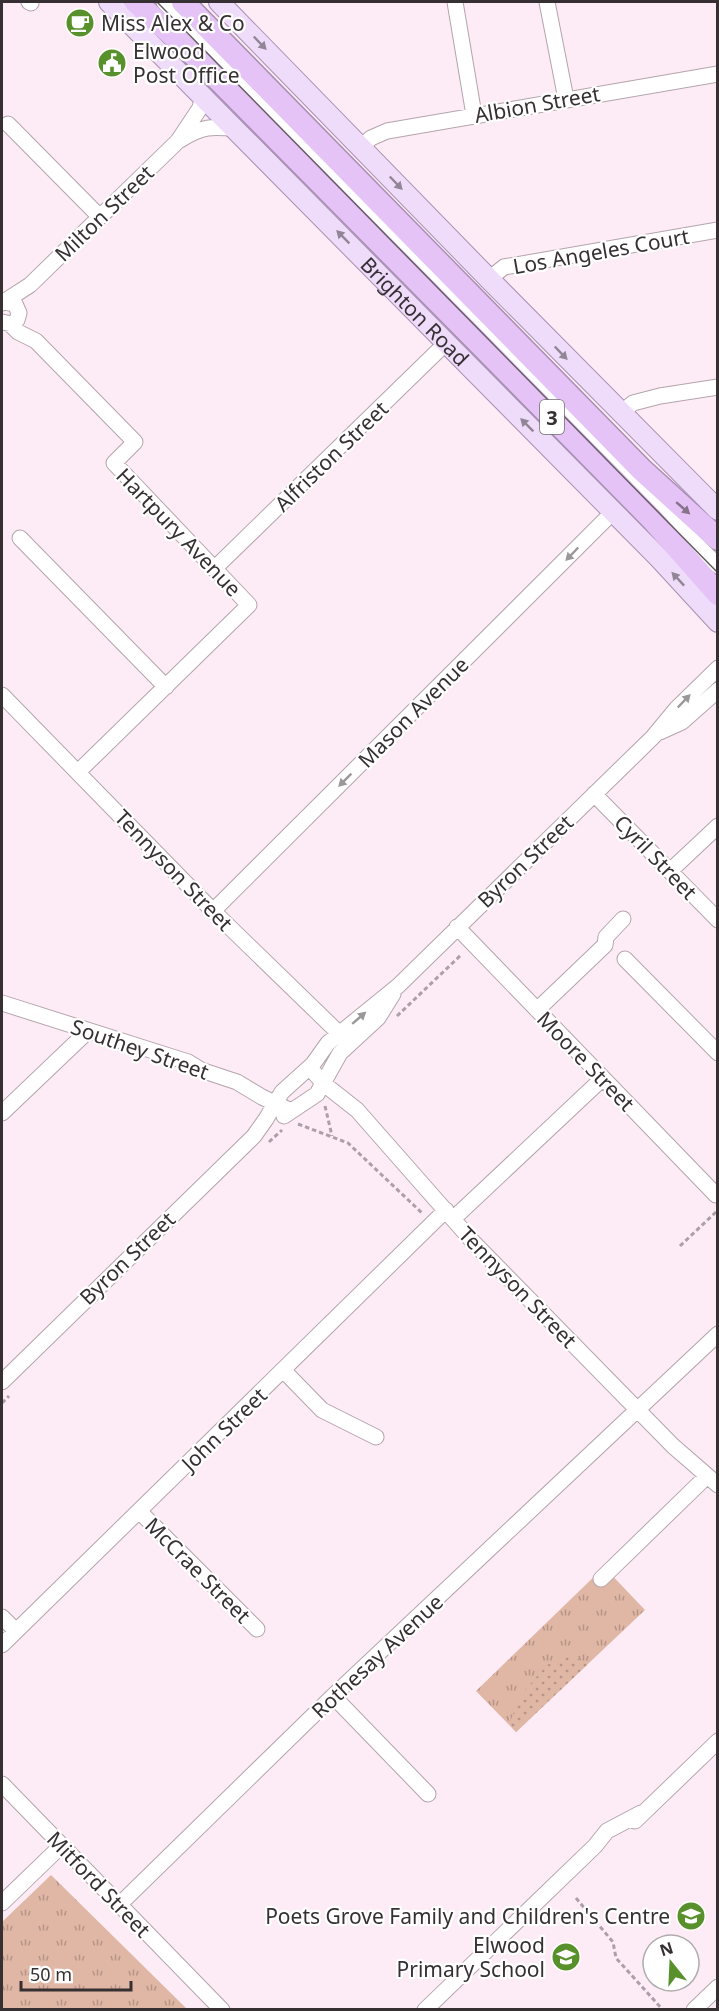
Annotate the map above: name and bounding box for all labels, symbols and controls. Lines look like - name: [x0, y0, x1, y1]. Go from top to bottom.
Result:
- cafe icon: Miss Alex & Co: [64, 7, 96, 39]
- place label: Miss Alex & Co: [101, 9, 245, 37]
- one-way arrow: [253, 36, 267, 51]
- place label: Elwood Post Office: [133, 37, 240, 89]
- public building icon: Elwood Post Office: [96, 47, 128, 79]
- street label: Albion Street: [472, 79, 602, 129]
- street label: Milton Street: [49, 158, 160, 267]
- one-way arrow: [389, 176, 403, 191]
- street label: Los Angeles Court: [511, 222, 692, 280]
- one-way arrow: [336, 229, 350, 244]
- street label: Brighton Road: [355, 251, 475, 372]
- one-way arrow: [554, 345, 568, 359]
- street label: Alfriston Street: [268, 394, 394, 517]
- road number: 3: [540, 400, 564, 434]
- one-way arrow: [520, 418, 534, 432]
- street label: Hartpury Avenue: [111, 462, 247, 602]
- one-way arrow: [675, 501, 690, 514]
- one-way arrow: [565, 546, 579, 561]
- one-way arrow: [672, 572, 685, 587]
- street label: Mason Avenue: [352, 651, 474, 773]
- one-way arrow: [677, 694, 691, 709]
- one-way arrow: [338, 773, 352, 787]
- street label: Tennyson Street: [109, 803, 239, 937]
- street label: Byron Street: [471, 808, 579, 914]
- street label: Cyril Street: [609, 809, 704, 906]
- street label: Moore Street: [531, 1005, 641, 1117]
- one-way arrow: [352, 1011, 367, 1024]
- street label: Southey Street: [67, 1012, 213, 1086]
- street label: Byron Street: [73, 1205, 181, 1311]
- street label: Tennyson Street: [453, 1220, 583, 1354]
- street label: John Street: [174, 1381, 273, 1478]
- street label: McCrae Street: [139, 1511, 257, 1629]
- street label: Rothesay Avenue: [305, 1588, 449, 1724]
- street label: Mitford Street: [41, 1825, 157, 1943]
- school or university icon: Poets Grove Family and Children's Centre: [675, 1900, 707, 1932]
- place label: Poets Grove Family and Children's Centre: [265, 1902, 670, 1930]
- place label: Elwood Primary School: [397, 1931, 545, 1983]
- north arrow: [641, 1933, 701, 1993]
- text: N: [657, 1936, 676, 1961]
- school or university icon: Elwood Primary School: [550, 1941, 582, 1973]
- scale bar: [21, 1954, 130, 1992]
- text: 50 m: [30, 1962, 72, 1986]

